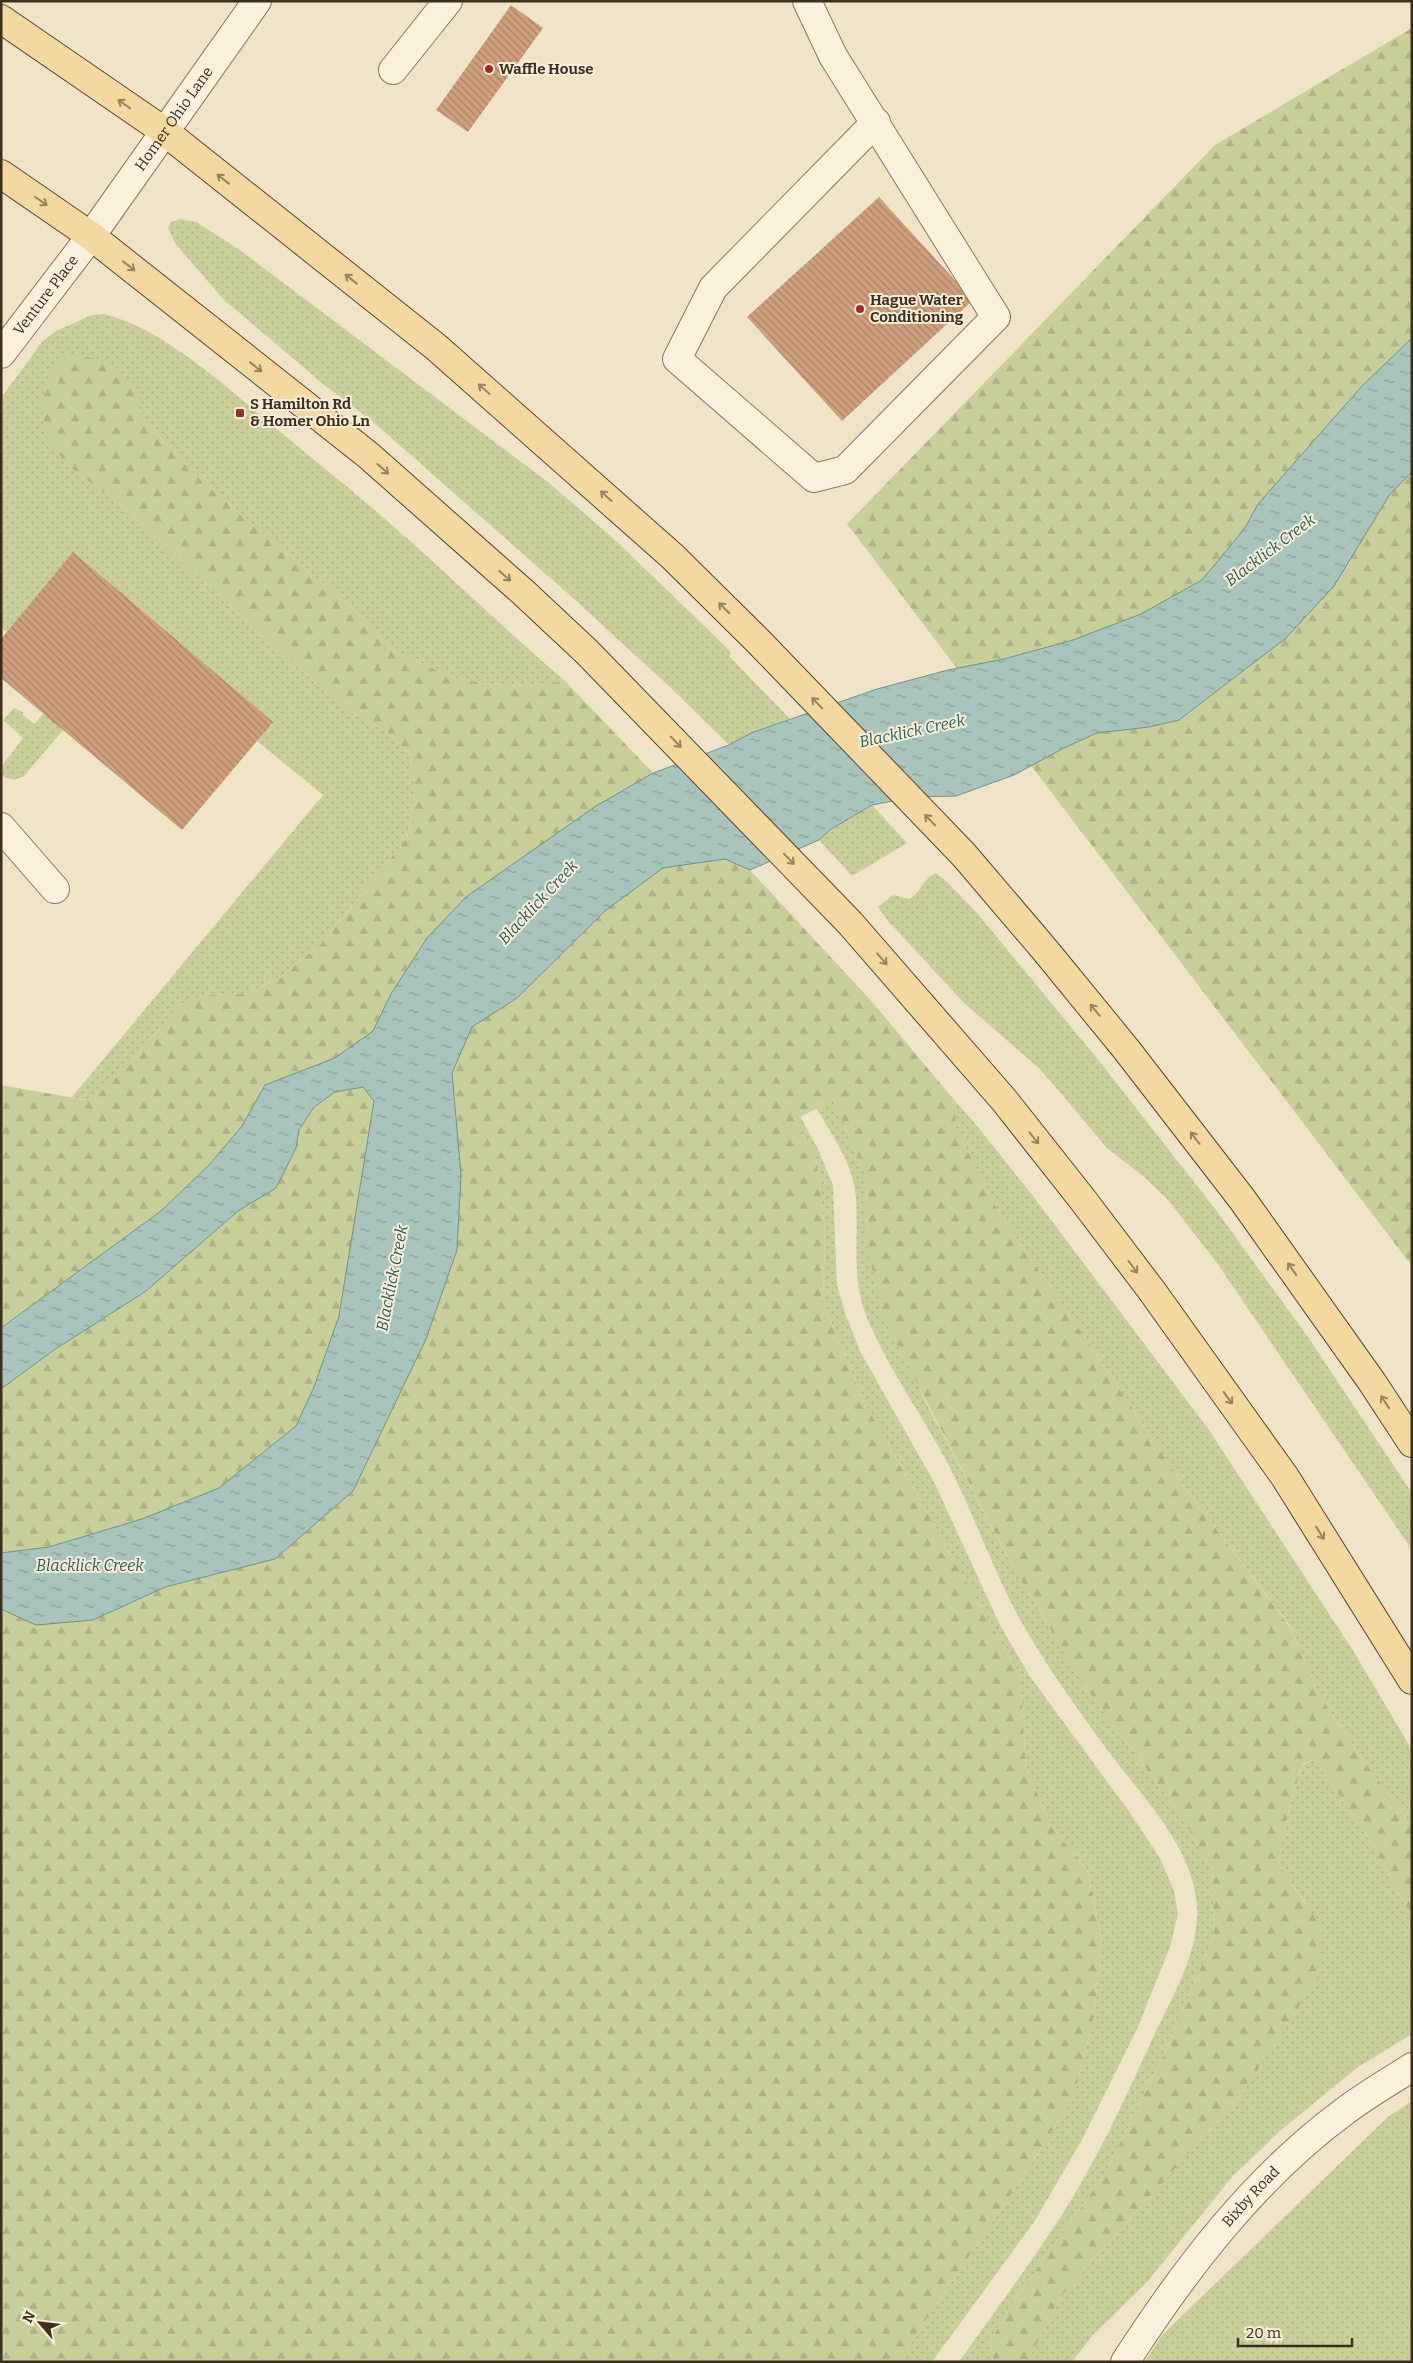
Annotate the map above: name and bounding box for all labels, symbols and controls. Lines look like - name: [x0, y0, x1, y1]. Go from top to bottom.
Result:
- place label: Waffle House: [499, 60, 594, 78]
- street label: Homer Ohio Lane: [131, 63, 217, 174]
- marker: Waffle House: [483, 63, 495, 75]
- one-way arrow: [117, 99, 131, 109]
- one-way arrow: [216, 174, 230, 184]
- one-way arrow: [34, 197, 48, 207]
- street label: Venture Place: [10, 252, 82, 339]
- one-way arrow: [122, 261, 135, 272]
- one-way arrow: [345, 274, 358, 285]
- place label: Hague Water Conditioning: [870, 291, 964, 326]
- marker: Hague Water Conditioning: [854, 303, 866, 315]
- one-way arrow: [250, 362, 263, 373]
- one-way arrow: [478, 383, 491, 395]
- place label: S Hamilton Rd & Homer Ohio Ln: [250, 395, 370, 430]
- marker: S Hamilton Rd & Homer Ohio Ln: [234, 407, 246, 419]
- one-way arrow: [377, 463, 390, 474]
- one-way arrow: [600, 490, 613, 502]
- water label: Blacklick Creek: [1221, 510, 1319, 590]
- one-way arrow: [499, 570, 512, 582]
- one-way arrow: [718, 602, 730, 614]
- one-way arrow: [811, 697, 823, 709]
- water label: Blacklick Creek: [857, 710, 967, 752]
- one-way arrow: [669, 736, 681, 748]
- one-way arrow: [924, 814, 936, 826]
- one-way arrow: [782, 853, 794, 865]
- water label: Blacklick Creek: [494, 856, 582, 948]
- one-way arrow: [876, 953, 887, 966]
- one-way arrow: [1089, 1004, 1100, 1017]
- one-way arrow: [1029, 1131, 1039, 1145]
- one-way arrow: [1190, 1131, 1200, 1145]
- water label: Blacklick Creek: [372, 1223, 412, 1333]
- one-way arrow: [1128, 1260, 1139, 1273]
- one-way arrow: [1287, 1262, 1297, 1276]
- one-way arrow: [1223, 1391, 1233, 1405]
- one-way arrow: [1380, 1395, 1390, 1409]
- one-way arrow: [1315, 1525, 1325, 1539]
- water label: Blacklick Creek: [36, 1556, 144, 1575]
- street label: Bixby Road: [1218, 2163, 1283, 2231]
- north arrow: [15, 2298, 65, 2348]
- text: N: [19, 2308, 39, 2326]
- scale bar: [1238, 2316, 1352, 2348]
- text: 20 m: [1246, 2324, 1282, 2342]

